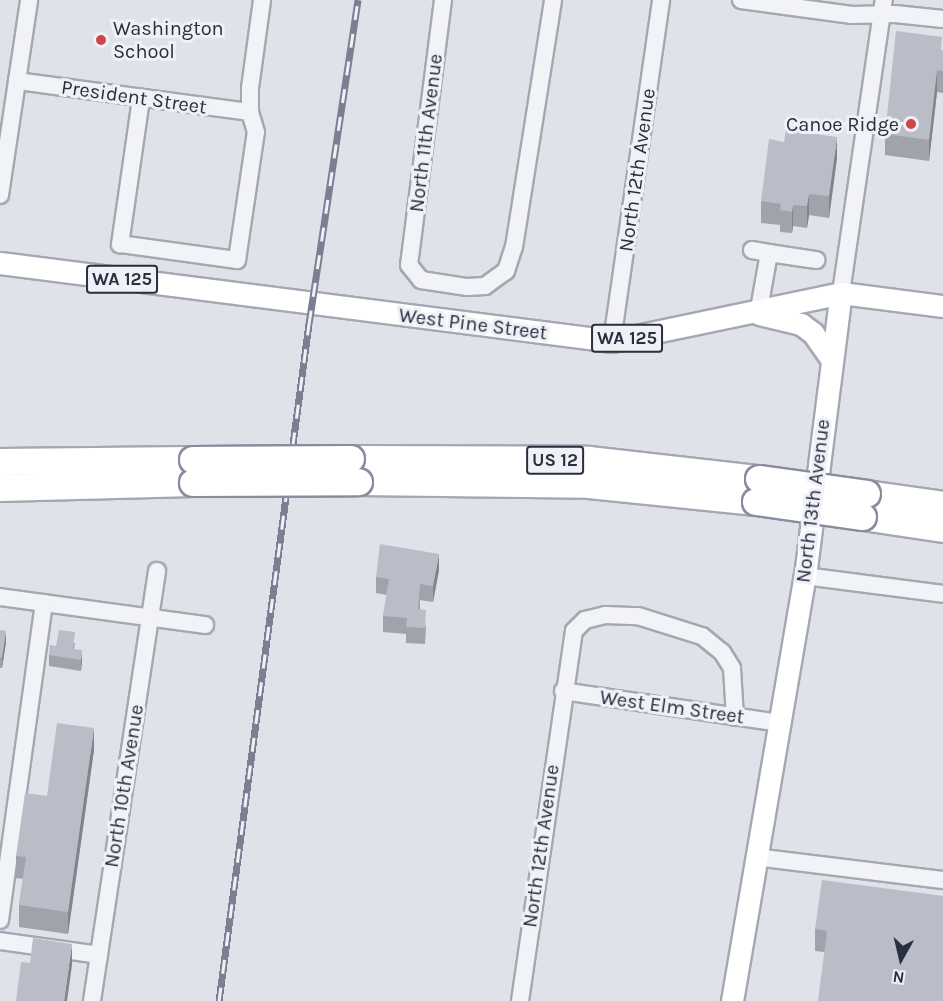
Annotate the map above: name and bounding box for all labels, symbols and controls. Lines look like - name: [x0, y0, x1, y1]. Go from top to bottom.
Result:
- place label: Washington School: [113, 16, 224, 63]
- marker: Washington School: [94, 33, 108, 47]
- street label: North 11th Avenue: [404, 52, 448, 214]
- street label: President Street: [60, 75, 208, 119]
- street label: North 12th Avenue: [614, 87, 660, 253]
- place label: Canoe Ridge: [786, 112, 899, 136]
- marker: Canoe Ridge: [904, 117, 918, 131]
- road number: WA 125: [86, 264, 158, 294]
- street label: West Pine Street: [397, 303, 549, 345]
- road number: WA 125: [591, 323, 663, 353]
- street label: North 13th Avenue: [791, 418, 835, 584]
- road number: US 12: [525, 445, 585, 475]
- street label: West Elm Street: [598, 685, 746, 729]
- street label: North 10th Avenue: [99, 703, 149, 869]
- street label: North 12th Avenue: [518, 763, 564, 929]
- north arrow: [871, 929, 931, 989]
- text: N: [891, 967, 905, 988]

